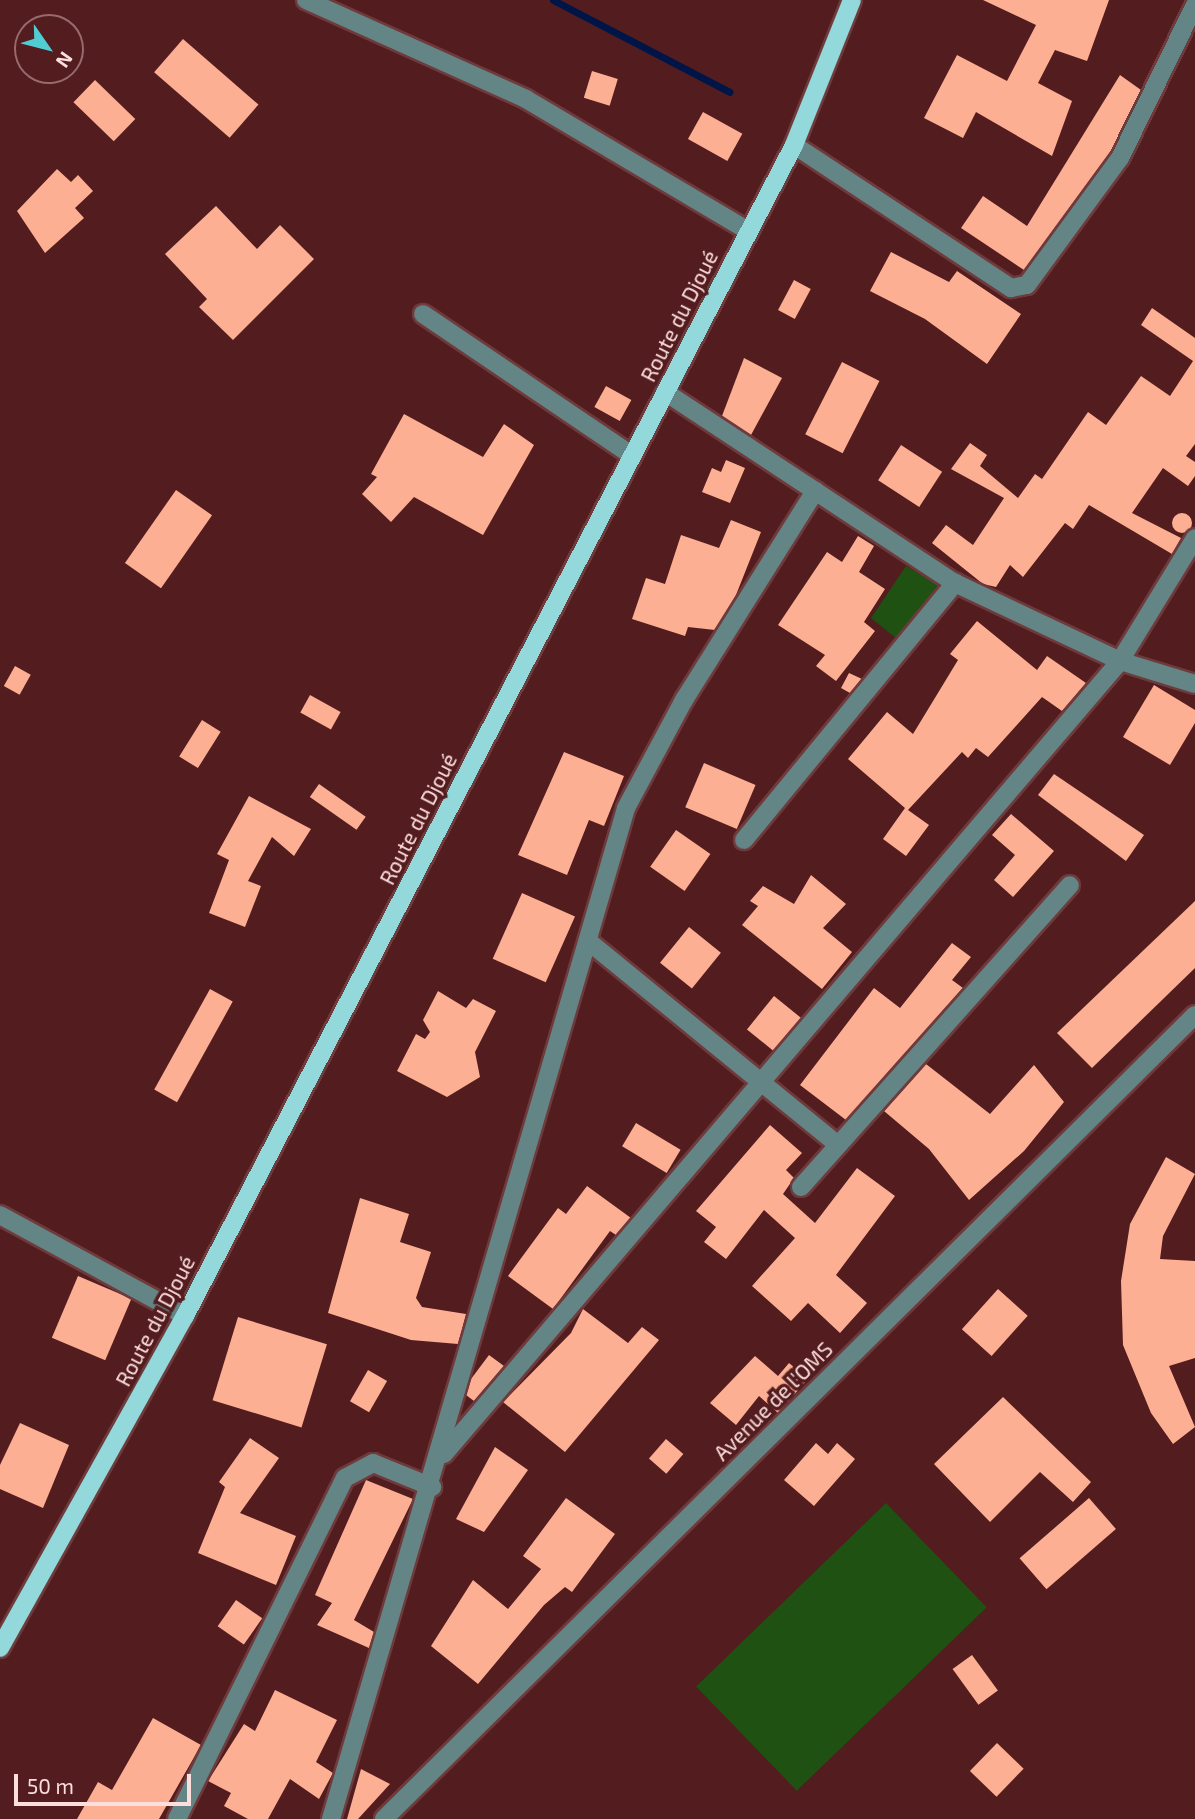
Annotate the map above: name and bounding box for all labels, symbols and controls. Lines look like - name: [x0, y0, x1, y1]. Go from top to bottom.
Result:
- north arrow: [14, 14, 84, 84]
- text: N: [52, 48, 78, 72]
- street label: Route du Djoué: [635, 246, 723, 386]
- street label: Route du Djoué: [374, 749, 462, 889]
- street label: Route du Djoué: [110, 1252, 200, 1390]
- street label: Avenue de l'OMS: [708, 1336, 838, 1466]
- scale bar: [18, 1759, 194, 1803]
- text: 50 m: [27, 1773, 74, 1798]

